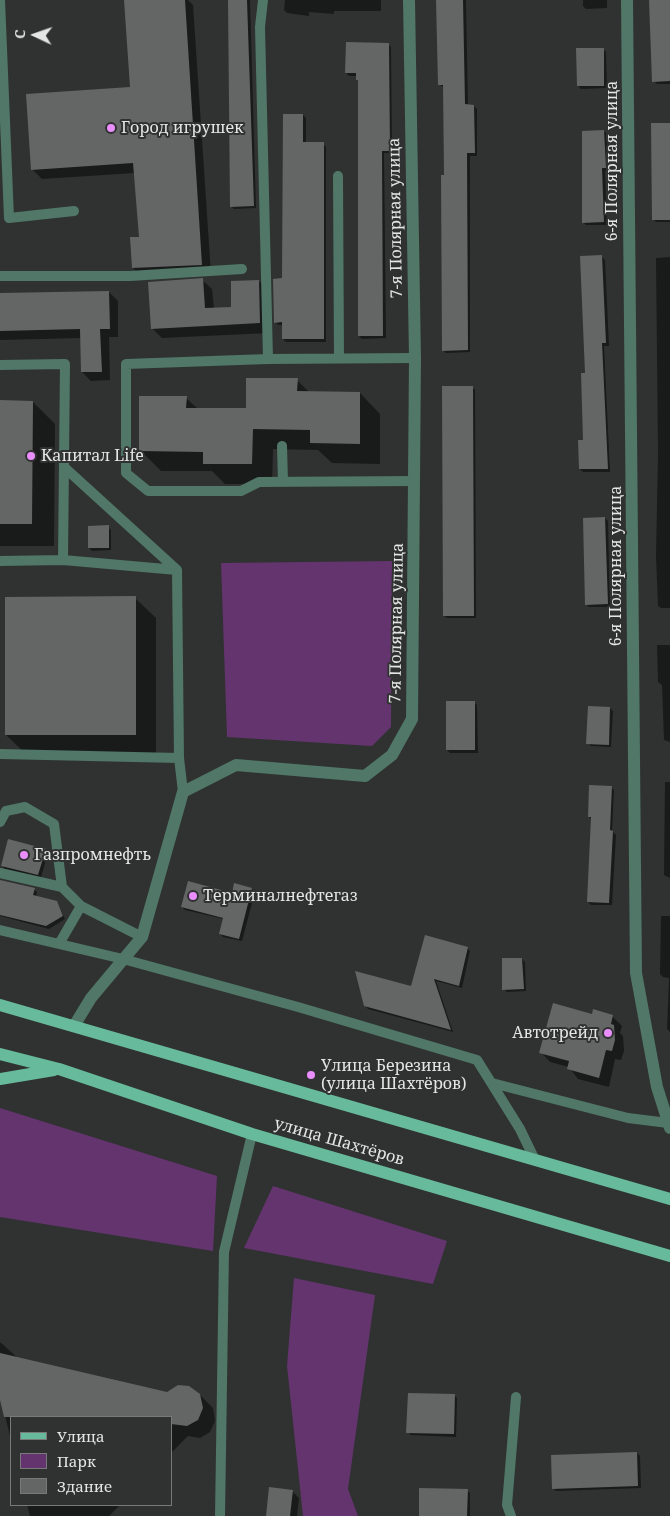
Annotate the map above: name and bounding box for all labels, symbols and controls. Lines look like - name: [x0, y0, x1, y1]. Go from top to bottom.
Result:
- north arrow: [10, 10, 60, 60]
- text: С: [10, 29, 29, 39]
- street label: 6-я Полярная улица: [602, 81, 622, 241]
- place label: Город игрушек: [121, 118, 244, 138]
- marker: Город игрушек: [105, 122, 117, 134]
- street label: 7-я Полярная улица: [385, 138, 407, 298]
- place label: Капитал Life: [41, 446, 144, 466]
- marker: Капитал Life: [25, 450, 37, 462]
- street label: 6-я Полярная улица: [606, 486, 626, 646]
- street label: 7-я Полярная улица: [386, 543, 408, 703]
- place label: Газпромнефть: [34, 845, 151, 865]
- marker: Газпромнефть: [18, 849, 30, 861]
- place label: Терминалнефтегаз: [203, 886, 358, 906]
- marker: Терминалнефтегаз: [187, 890, 199, 902]
- place label: Автотрейд: [512, 1023, 598, 1043]
- marker: Автотрейд: [602, 1027, 614, 1039]
- place label: Улица Березина (улица Шахтёров): [321, 1056, 466, 1094]
- marker: Улица Березина (улица Шахтёров): [305, 1069, 317, 1081]
- street label: улица Шахтёров: [272, 1114, 406, 1170]
- legend: [10, 1416, 172, 1506]
- text: Улица: [57, 1426, 105, 1446]
- text: Парк: [57, 1451, 96, 1471]
- text: Здание: [57, 1476, 112, 1496]

